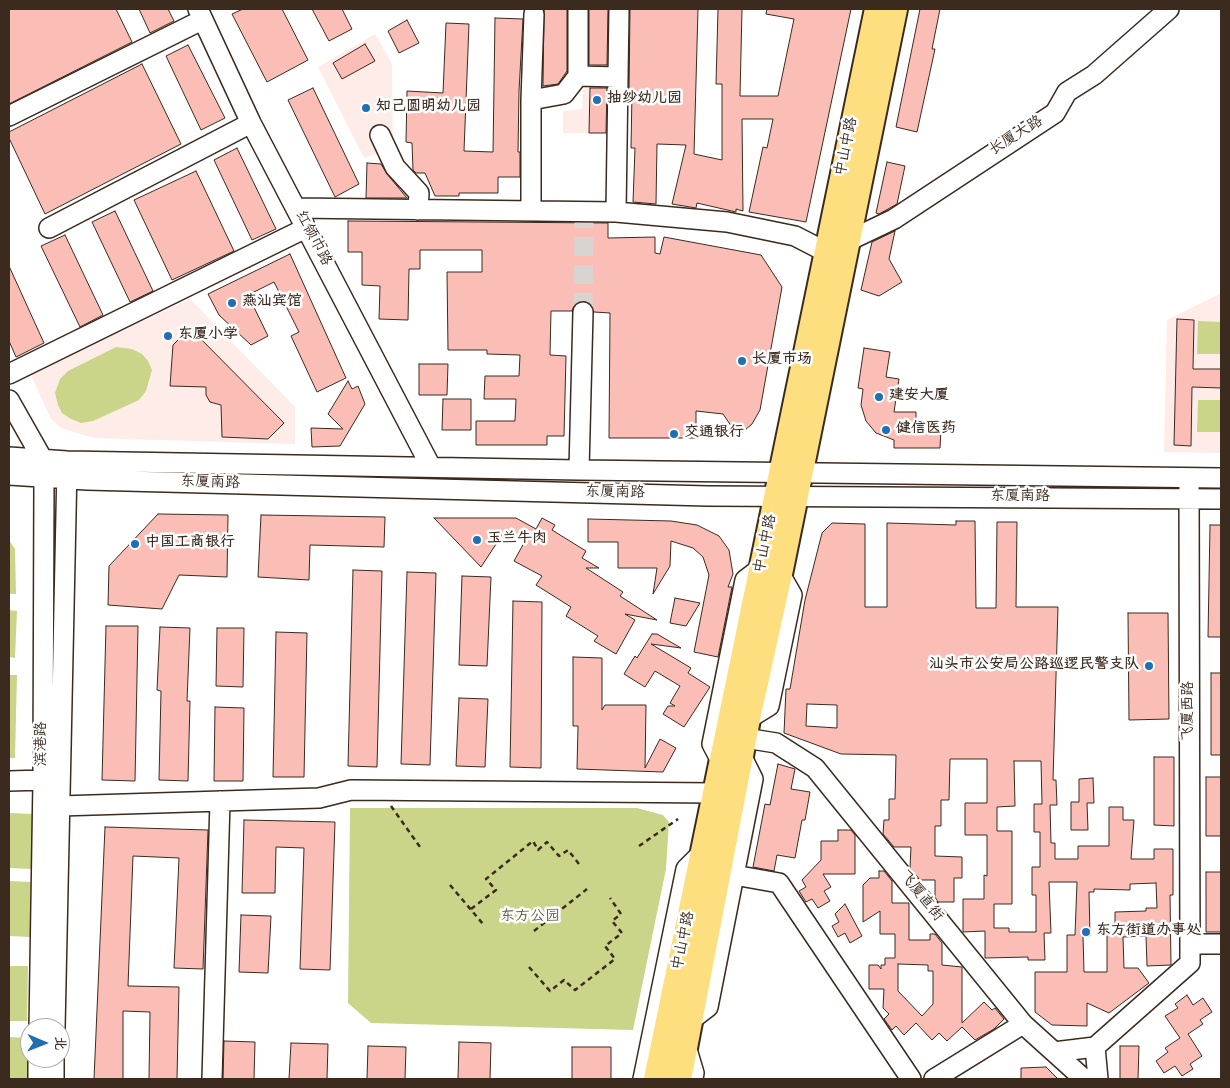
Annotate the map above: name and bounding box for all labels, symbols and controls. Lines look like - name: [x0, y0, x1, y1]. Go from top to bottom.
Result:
- place label: 抽纱幼儿园: [607, 91, 682, 109]
- marker: 抽纱幼儿园: [591, 94, 603, 106]
- place label: 知己圆明幼儿园: [376, 99, 481, 117]
- marker: 知己圆明幼儿园: [360, 102, 372, 114]
- street label: 长厦大路: [987, 113, 1047, 161]
- street label: 中山中路: [833, 116, 863, 178]
- street label: 红领巾路: [290, 208, 334, 270]
- place label: 燕汕宾馆: [242, 294, 302, 312]
- marker: 燕汕宾馆: [226, 297, 238, 309]
- place label: 东厦小学: [178, 327, 238, 345]
- marker: 东厦小学: [162, 330, 174, 342]
- place label: 长厦市场: [752, 352, 812, 370]
- marker: 长厦市场: [736, 355, 748, 367]
- place label: 建安大厦: [889, 388, 949, 406]
- marker: 建安大厦: [873, 391, 885, 403]
- place label: 健信医药: [896, 421, 956, 439]
- marker: 健信医药: [880, 424, 892, 436]
- place label: 交通银行: [684, 425, 744, 443]
- marker: 交通银行: [668, 428, 680, 440]
- street label: 东厦南路: [180, 474, 240, 494]
- street label: 东厦南路: [585, 484, 645, 504]
- street label: 东厦南路: [990, 489, 1050, 507]
- street label: 中山中路: [752, 513, 782, 575]
- place label: 玉兰牛肉: [487, 531, 547, 549]
- marker: 玉兰牛肉: [471, 534, 483, 546]
- place label: 中国工商银行: [145, 535, 235, 553]
- marker: 中国工商银行: [129, 538, 141, 550]
- place label: 汕头市公安局公路巡逻民警支队: [929, 657, 1139, 675]
- marker: 汕头市公安局公路巡逻民警支队: [1143, 660, 1155, 672]
- street label: 飞厦西路: [1181, 681, 1199, 741]
- street label: 滨港路: [34, 722, 52, 766]
- street label: 飞厦直街: [894, 868, 946, 926]
- park label: 东方公园: [500, 909, 560, 927]
- street label: 中山中路: [670, 910, 700, 972]
- place label: 东方街道办事处: [1096, 923, 1201, 941]
- marker: 东方街道办事处: [1080, 926, 1092, 938]
- north arrow: [20, 1018, 70, 1068]
- text: 北: [49, 1036, 69, 1050]

